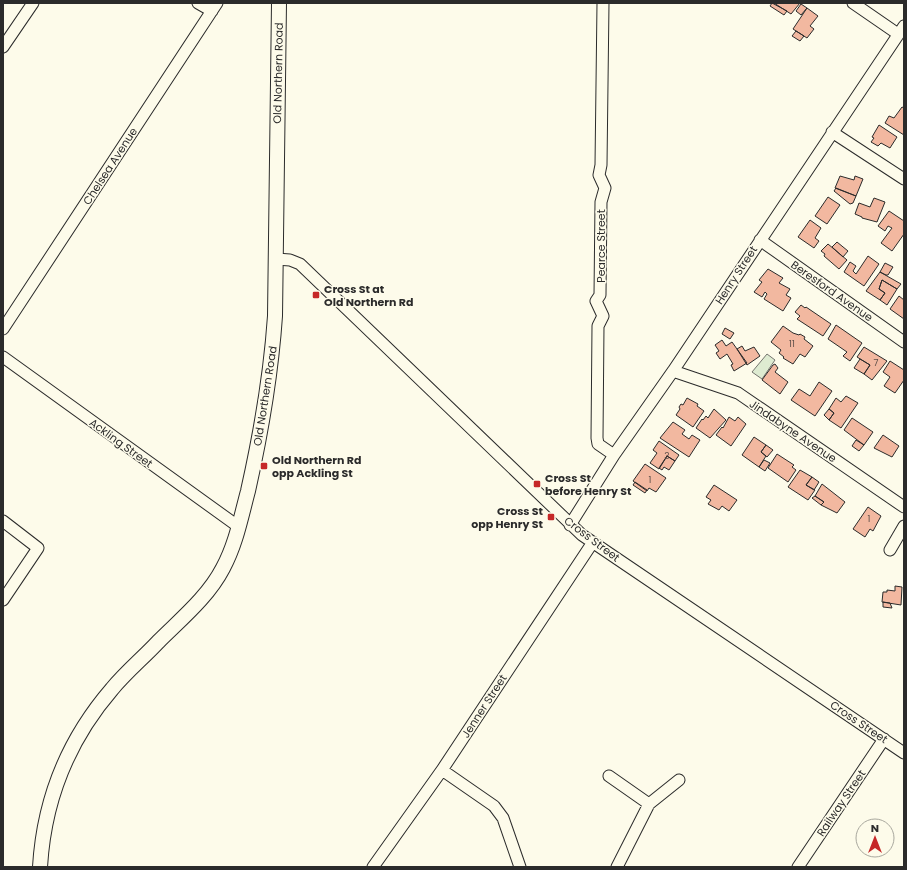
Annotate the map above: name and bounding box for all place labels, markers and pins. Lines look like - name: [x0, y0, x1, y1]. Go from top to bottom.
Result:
- place label: Cross St at Old Northern Rd: [324, 281, 413, 310]
- marker: Cross St at Old Northern Rd: [311, 290, 321, 300]
- place label: Old Northern Rd opp Ackling St: [272, 452, 361, 481]
- marker: Old Northern Rd opp Ackling St: [259, 461, 269, 471]
- place label: Cross St before Henry St: [545, 470, 632, 499]
- marker: Cross St before Henry St: [532, 479, 542, 489]
- place label: Cross St opp Henry St: [471, 503, 544, 532]
- marker: Cross St opp Henry St: [546, 512, 556, 522]

